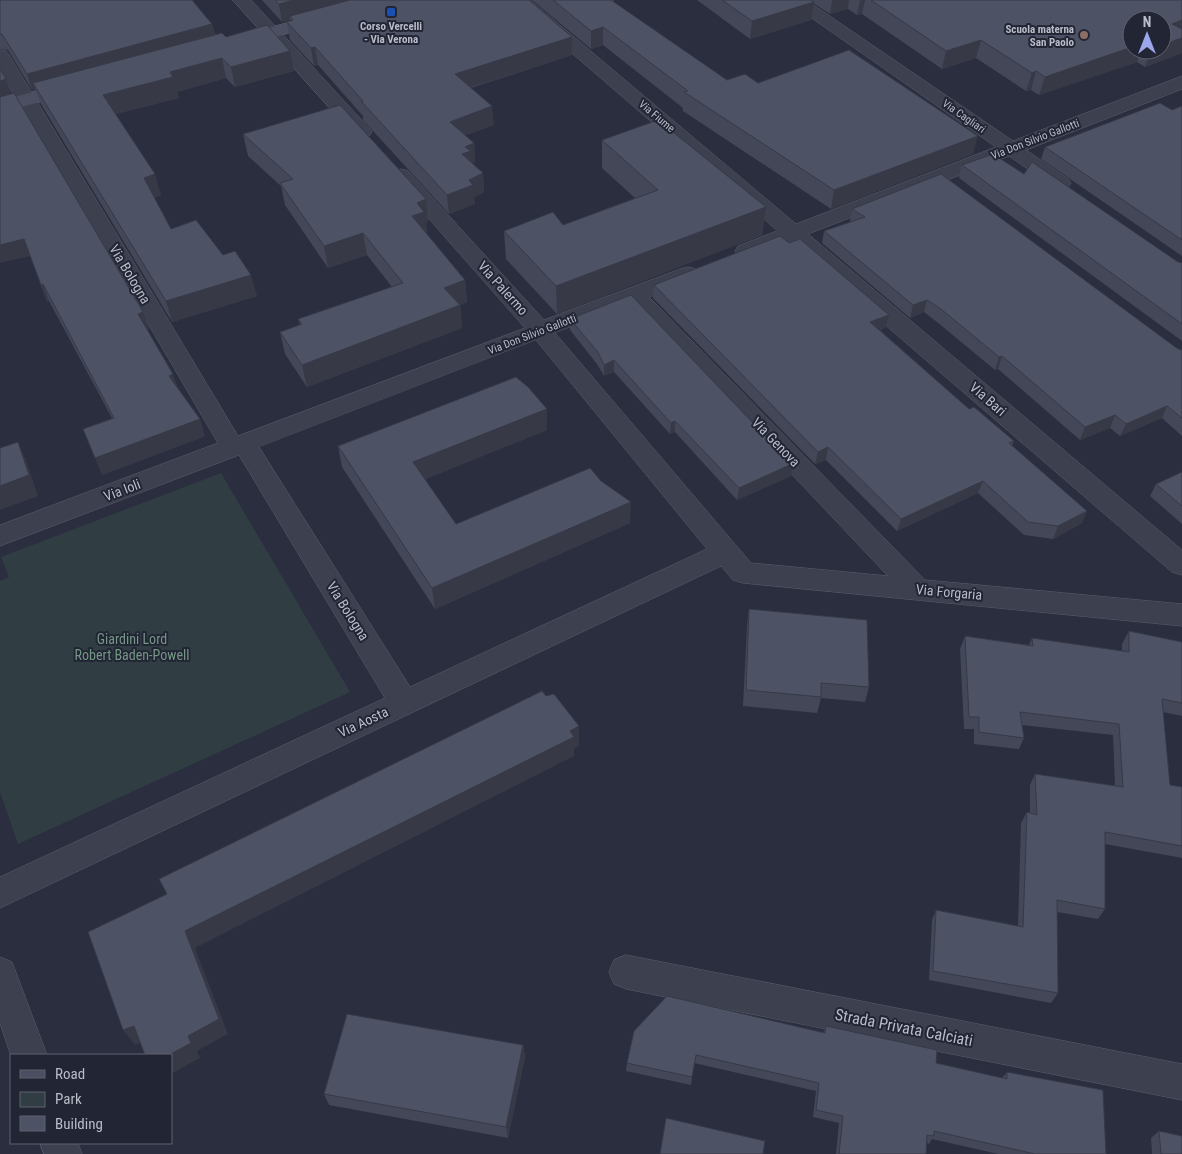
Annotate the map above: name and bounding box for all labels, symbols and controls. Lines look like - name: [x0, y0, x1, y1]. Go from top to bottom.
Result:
- marker: Corso Vercelli - Via Verona: [385, 6, 397, 18]
- north arrow: [1122, 10, 1172, 60]
- text: N: [1143, 14, 1151, 30]
- place label: Corso Vercelli - Via Verona: [360, 20, 422, 46]
- place label: Scuola materna San Paolo: [1005, 23, 1075, 49]
- marker: Scuola materna San Paolo: [1078, 29, 1090, 41]
- street label: Via Cagliari: [940, 97, 988, 136]
- street label: Via Fiume: [636, 98, 677, 135]
- street label: Via Don Silvio Gallotti: [989, 117, 1081, 162]
- street label: Via Bologna: [106, 241, 154, 307]
- street label: Via Palermo: [475, 258, 531, 318]
- street label: Via Don Silvio Gallotti: [486, 312, 578, 357]
- street label: Via Bari: [967, 379, 1009, 419]
- street label: Via Genova: [749, 414, 803, 470]
- street label: Via Ioli: [101, 476, 143, 504]
- street label: Via Bologna: [324, 579, 372, 643]
- street label: Via Forgaria: [915, 581, 983, 603]
- park label: Giardini Lord Robert Baden-Powell: [75, 631, 189, 663]
- street label: Via Aosta: [335, 704, 391, 740]
- street label: Strada Privata Calciati: [833, 1005, 974, 1050]
- legend: [10, 1054, 172, 1144]
- text: Road: [55, 1065, 85, 1083]
- text: Park: [55, 1090, 82, 1108]
- text: Building: [55, 1115, 103, 1133]

